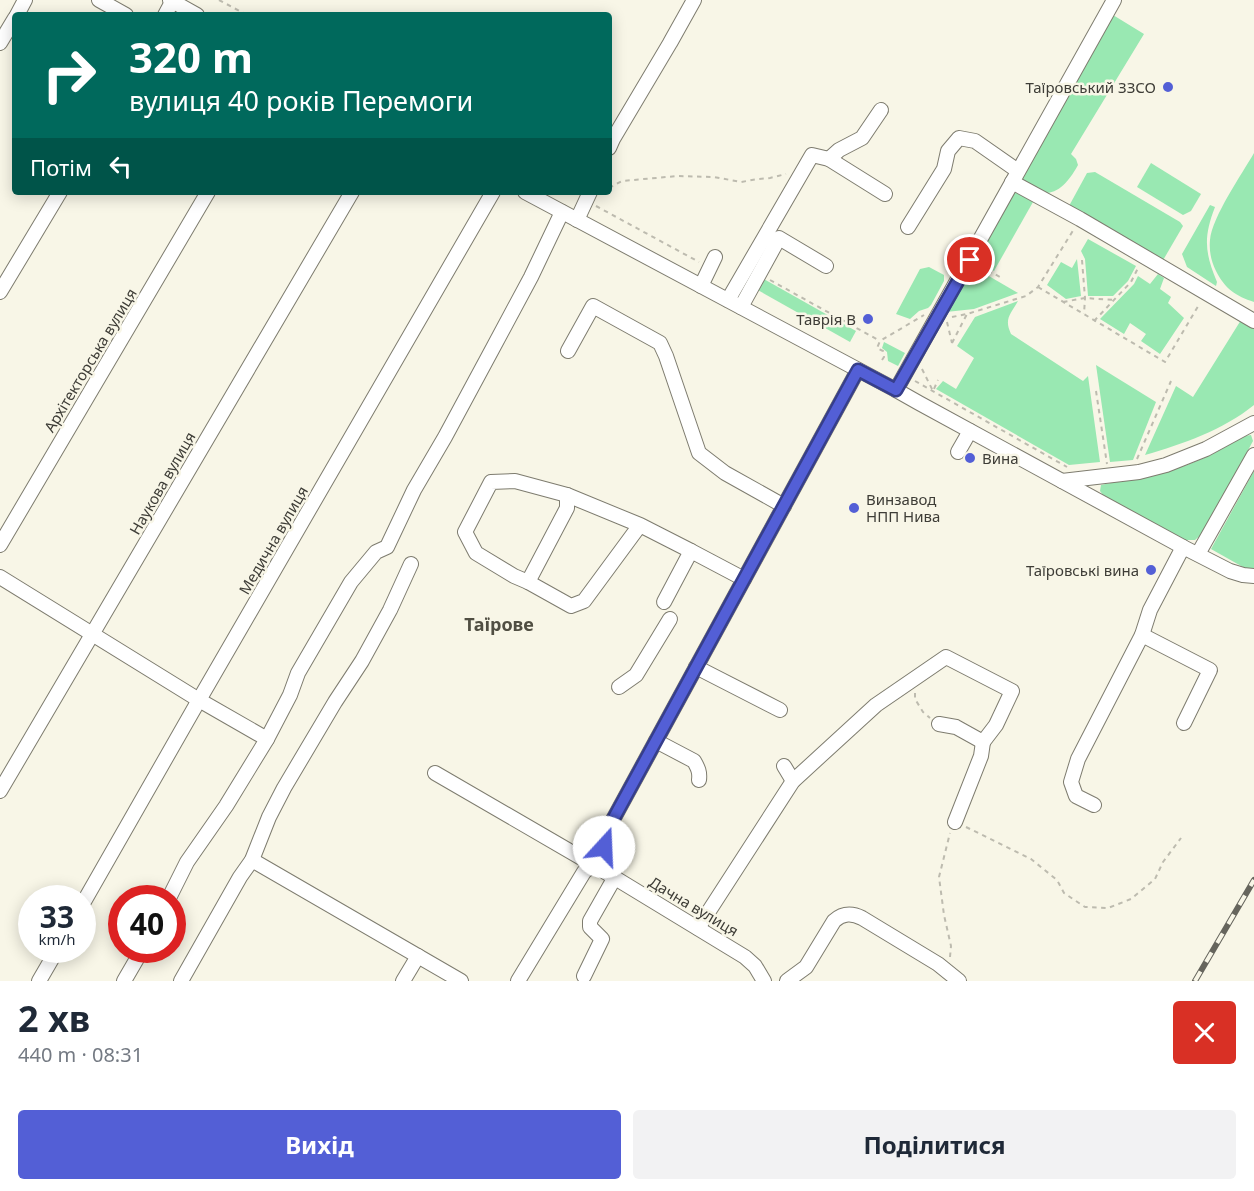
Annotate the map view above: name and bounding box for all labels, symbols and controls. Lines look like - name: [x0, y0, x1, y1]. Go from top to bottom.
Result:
- text: 320 m: [129, 28, 253, 85]
- icon: right: [30, 36, 108, 114]
- place label: Таїровський ЗЗСО: [1025, 77, 1156, 97]
- marker: Таїровський ЗЗСО: [1161, 80, 1175, 94]
- text: вулиця 40 років Перемоги: [129, 82, 473, 119]
- icon: left: [104, 150, 137, 183]
- text: Потім: [30, 152, 92, 182]
- pin: [944, 234, 995, 285]
- icon: arrive: [953, 243, 986, 276]
- street label: Архітекторська вулиця: [39, 284, 141, 436]
- place label: Таврія В: [796, 309, 856, 329]
- marker: Таврія В: [861, 312, 875, 326]
- street label: Наукова вулиця: [124, 428, 200, 538]
- place label: Вина: [982, 448, 1019, 468]
- marker: Вина: [963, 451, 977, 465]
- street label: Медична вулиця: [234, 482, 312, 598]
- place label: Винзавод НПП Нива: [866, 489, 940, 526]
- marker: Винзавод НПП Нива: [847, 501, 861, 515]
- place label: Таїровські вина: [1026, 560, 1139, 580]
- marker: Таїровські вина: [1144, 563, 1158, 577]
- district label: Таїрове: [464, 612, 534, 636]
- position arrow: [572, 815, 636, 879]
- street label: Дачна вулиця: [646, 871, 742, 941]
- speed limit sign: 40: [108, 885, 186, 963]
- text: 33: [40, 896, 74, 937]
- text: km/h: [39, 929, 75, 949]
- text: 2 хв: [18, 994, 90, 1043]
- button: close: [1173, 1001, 1236, 1064]
- text: 440 m · 08:31: [18, 1041, 143, 1068]
- button: Вихід: [18, 1110, 621, 1179]
- button: Поділитися: [633, 1110, 1236, 1179]

